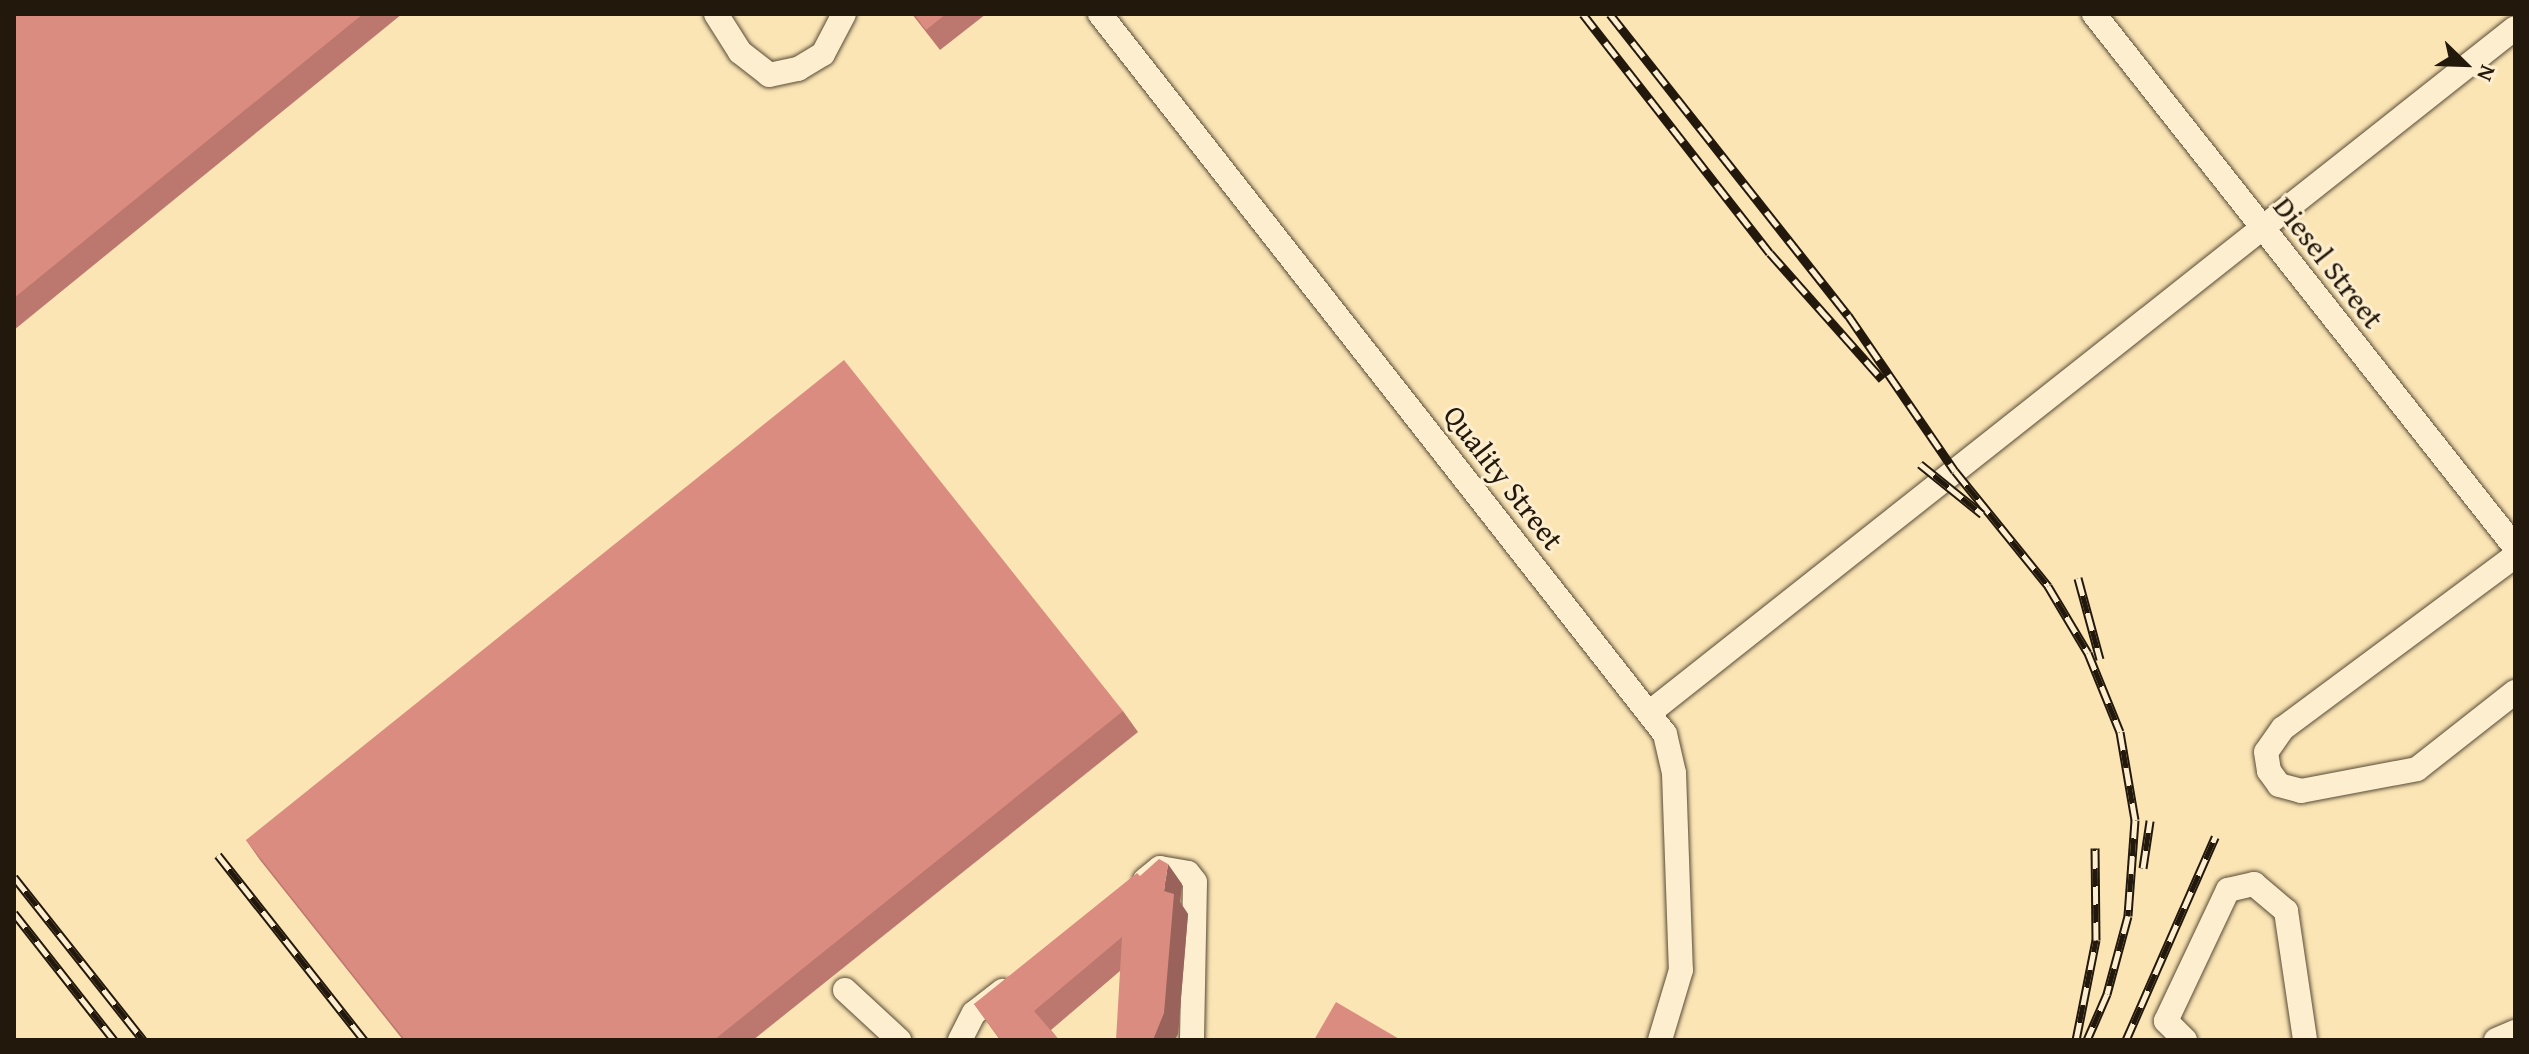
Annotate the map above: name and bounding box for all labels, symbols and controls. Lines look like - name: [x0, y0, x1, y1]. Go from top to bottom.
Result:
- north arrow: [2425, 24, 2505, 104]
- text: N: [2469, 60, 2505, 86]
- street label: Diesel Street: [2266, 189, 2392, 335]
- street label: Quality Street: [1436, 398, 1572, 556]

